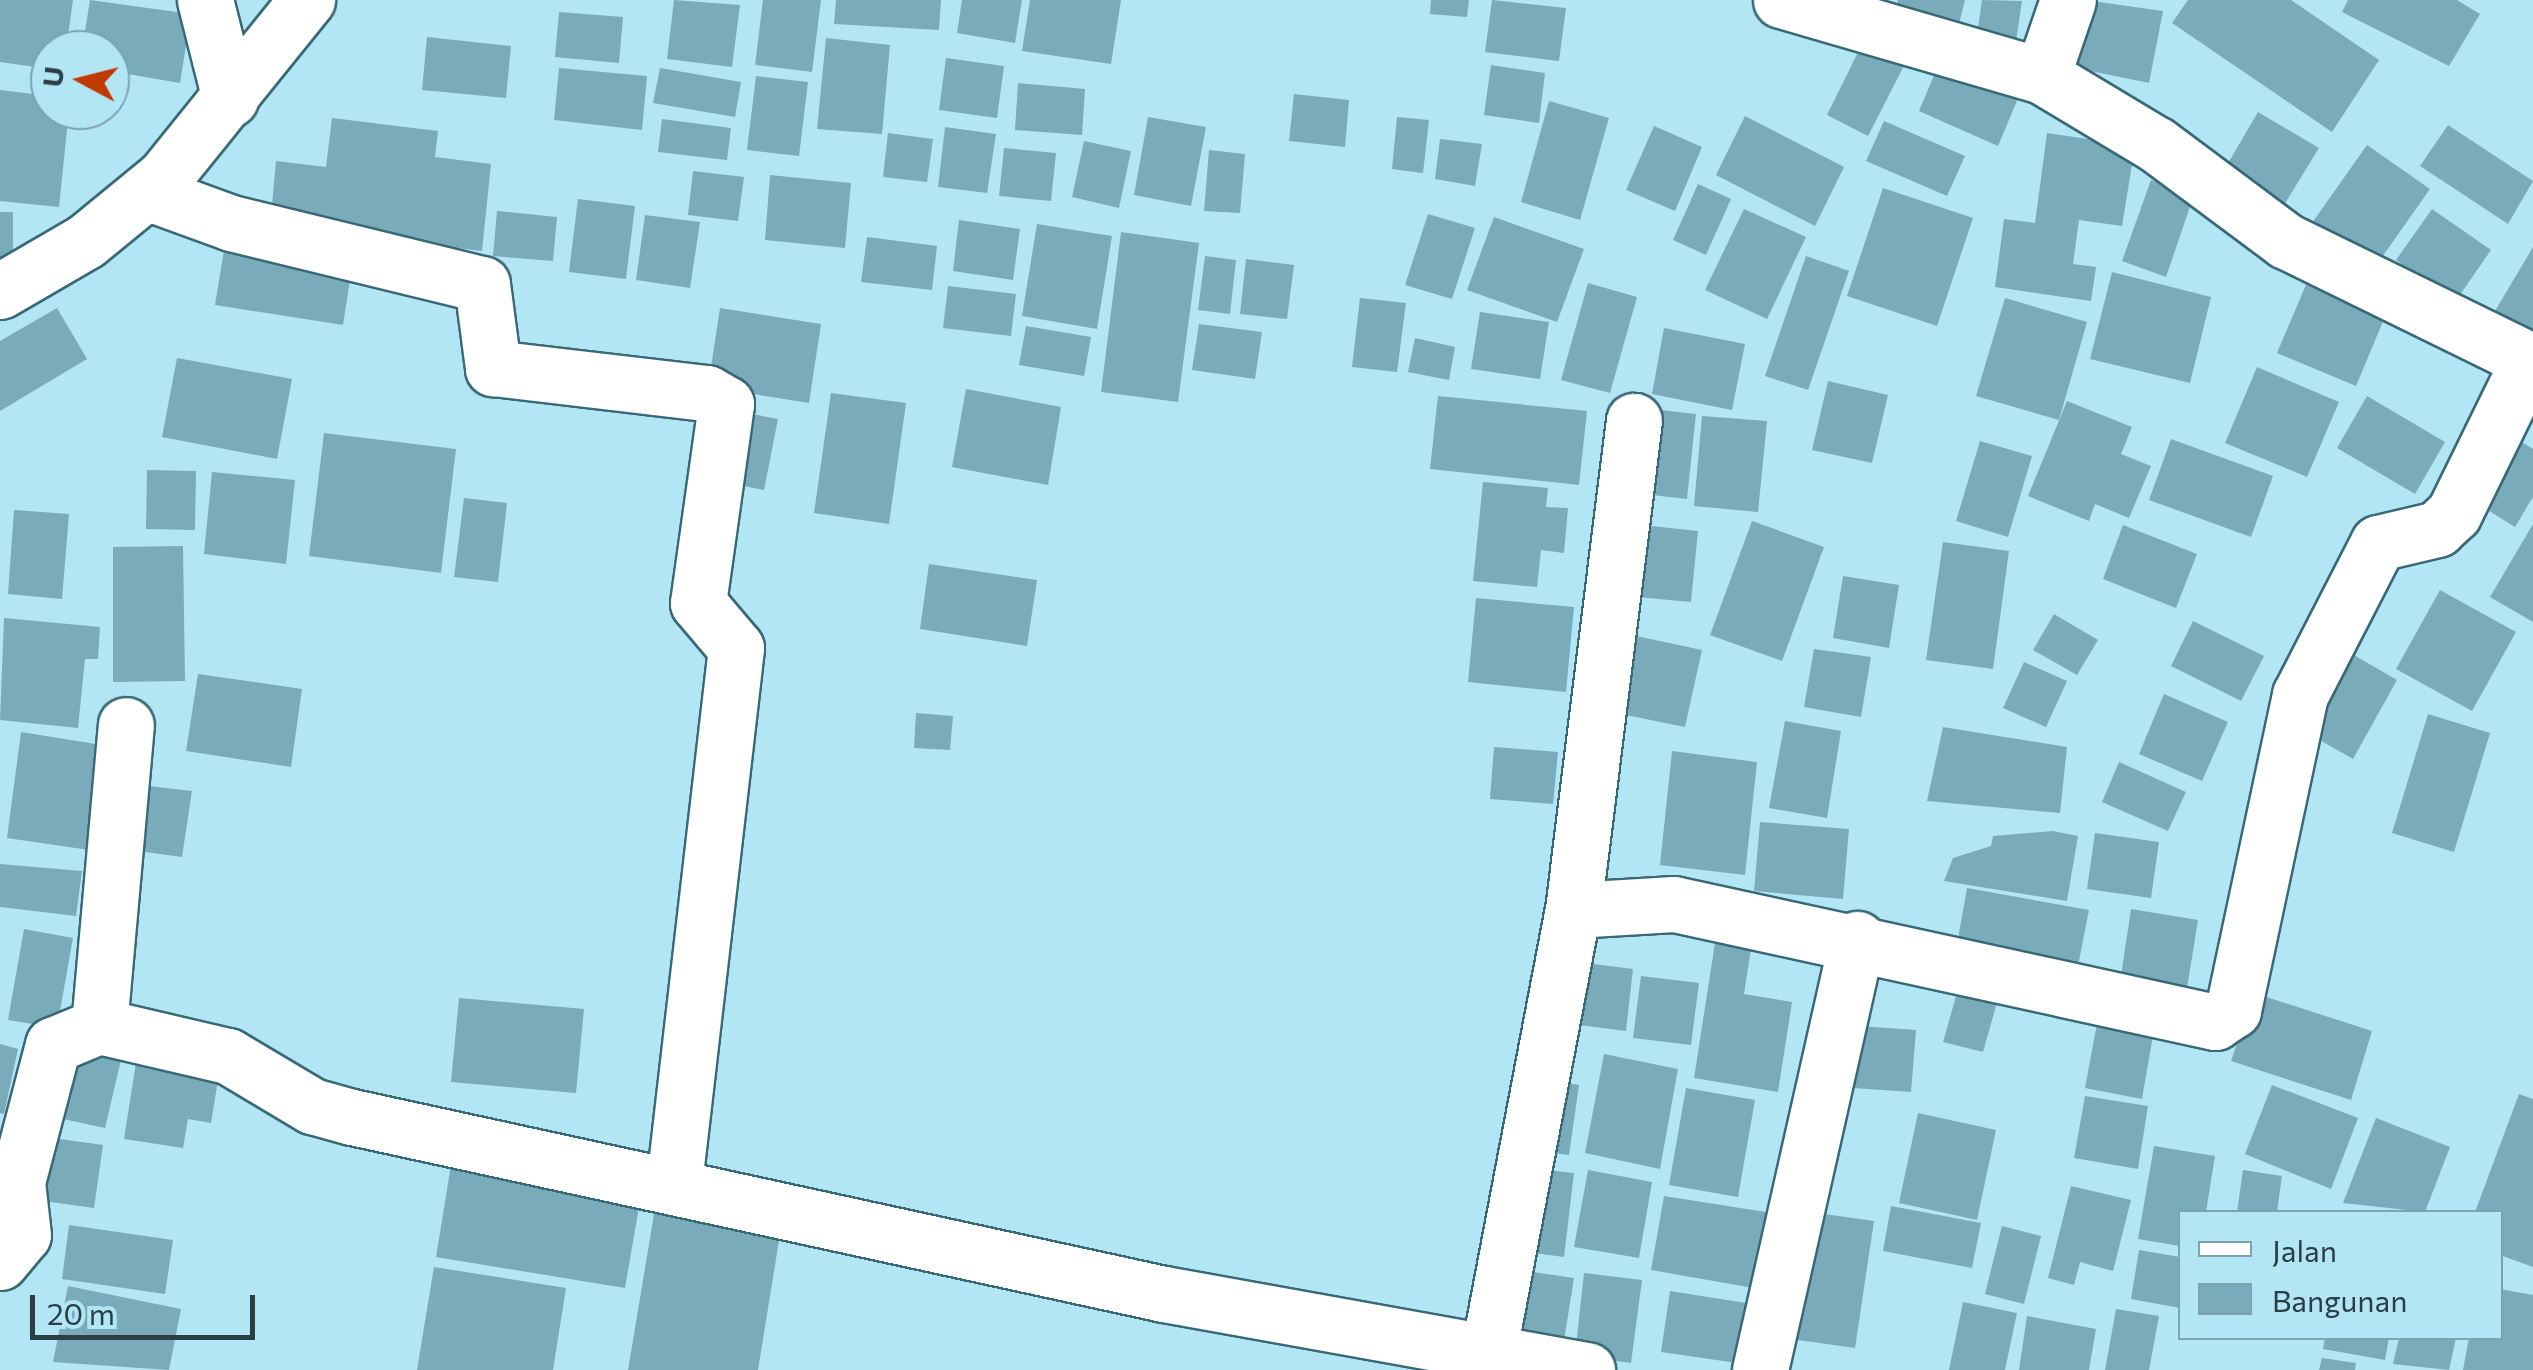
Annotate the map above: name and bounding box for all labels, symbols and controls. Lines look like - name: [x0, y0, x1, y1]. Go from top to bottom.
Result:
- north arrow: [30, 30, 130, 130]
- text: U: [34, 64, 70, 89]
- legend: [2178, 1210, 2503, 1340]
- text: Jalan: [2272, 1231, 2337, 1268]
- scale bar: [35, 1275, 260, 1337]
- text: Bangunan: [2272, 1281, 2407, 1318]
- text: 20 m: [47, 1294, 115, 1331]

